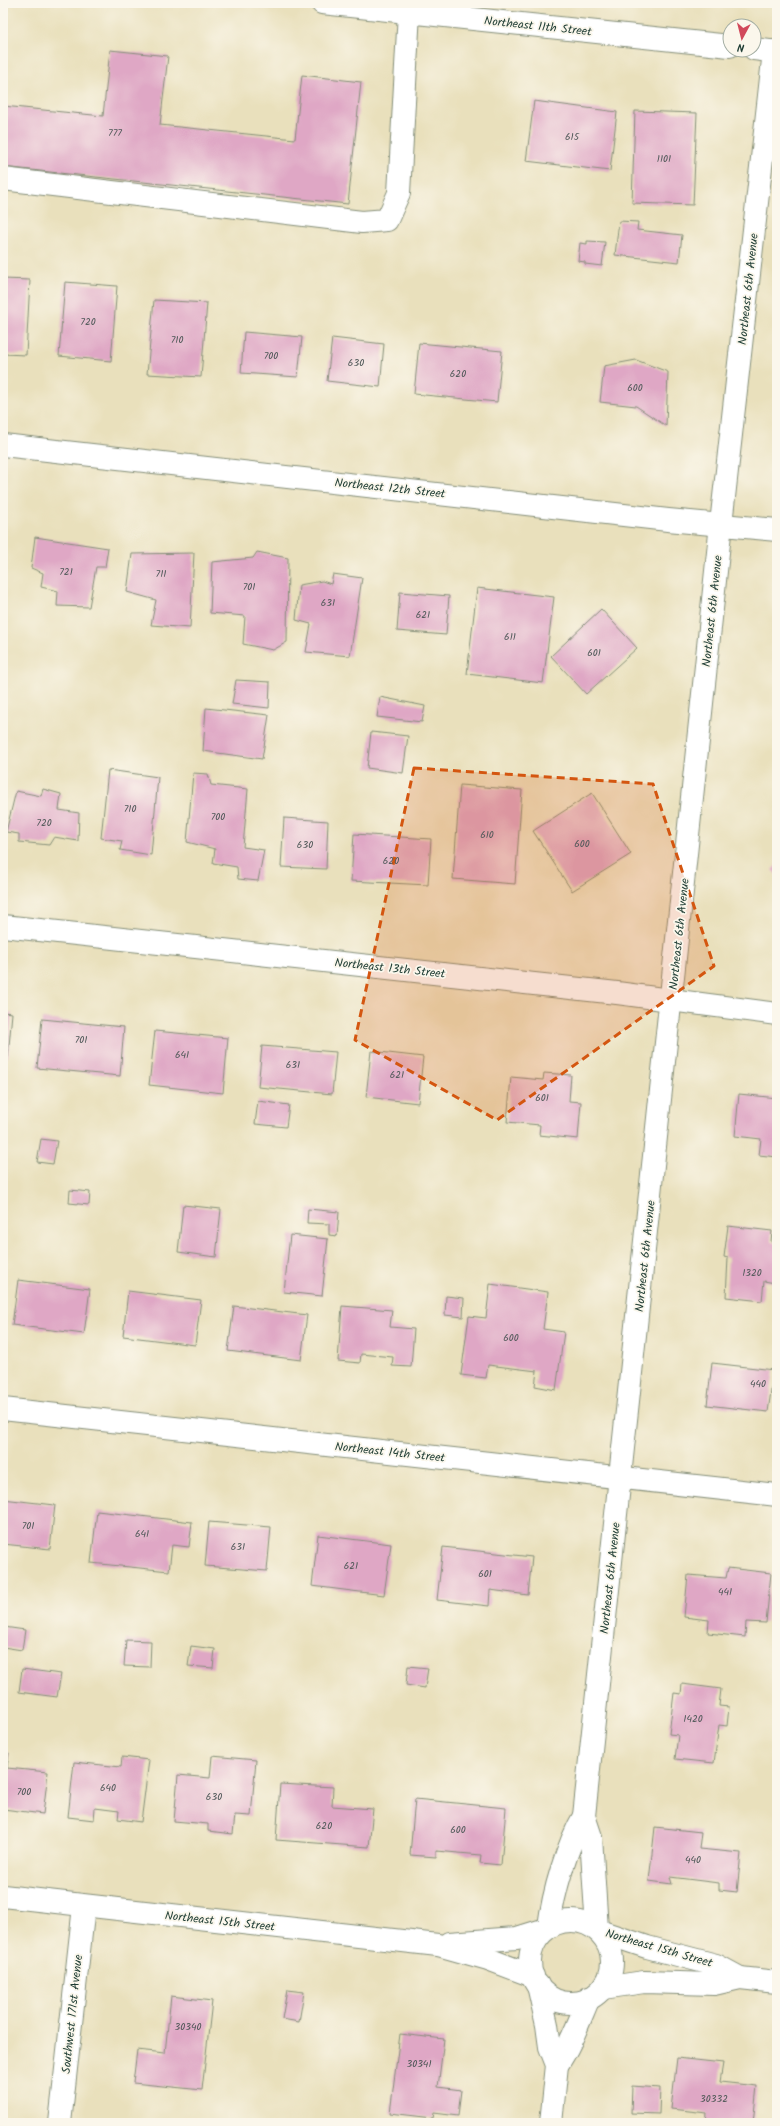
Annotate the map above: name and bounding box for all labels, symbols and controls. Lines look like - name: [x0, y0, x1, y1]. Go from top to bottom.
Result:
- street label: Northeast 11th Street: [483, 11, 593, 42]
- north arrow: [722, 18, 762, 58]
- text: N: [736, 38, 745, 56]
- house number: 777: [108, 125, 122, 141]
- house number: 615: [565, 129, 580, 145]
- house number: 1101: [657, 151, 671, 167]
- street label: Northeast 6th Avenue: [733, 232, 764, 346]
- house number: 720: [80, 314, 96, 330]
- house number: 710: [171, 332, 183, 348]
- house number: 700: [264, 348, 278, 364]
- house number: 630: [348, 355, 364, 371]
- house number: 620: [450, 366, 466, 382]
- house number: 600: [627, 380, 643, 396]
- street label: Northeast 12th Street: [334, 473, 447, 504]
- street label: Northeast 6th Avenue: [697, 554, 728, 668]
- house number: 721: [59, 564, 73, 580]
- house number: 711: [156, 566, 166, 582]
- house number: 701: [243, 579, 255, 595]
- house number: 631: [321, 595, 335, 611]
- house number: 621: [416, 607, 430, 623]
- house number: 611: [504, 629, 516, 645]
- house number: 601: [587, 645, 601, 661]
- house number: 710: [124, 801, 136, 817]
- house number: 700: [211, 809, 225, 825]
- house number: 720: [36, 815, 52, 831]
- house number: 610: [480, 827, 494, 843]
- house number: 600: [574, 836, 590, 852]
- house number: 630: [297, 837, 313, 853]
- house number: 620: [383, 853, 399, 869]
- street label: Northeast 6th Avenue: [664, 877, 695, 991]
- street label: Northeast 13th Street: [334, 953, 447, 984]
- house number: 701: [75, 1032, 87, 1048]
- house number: 641: [175, 1047, 189, 1063]
- house number: 631: [286, 1057, 300, 1073]
- house number: 621: [390, 1067, 404, 1083]
- house number: 601: [535, 1090, 549, 1106]
- street label: Northeast 6th Avenue: [630, 1199, 661, 1313]
- house number: 1320: [742, 1265, 762, 1281]
- house number: 600: [503, 1330, 519, 1346]
- house number: 440: [750, 1376, 766, 1392]
- street label: Northeast 14th Street: [334, 1437, 446, 1468]
- house number: 701: [22, 1518, 34, 1534]
- street label: Northeast 6th Avenue: [595, 1521, 626, 1635]
- house number: 641: [135, 1526, 149, 1542]
- house number: 631: [231, 1539, 245, 1555]
- house number: 621: [344, 1558, 358, 1574]
- house number: 601: [478, 1566, 492, 1582]
- house number: 441: [718, 1584, 732, 1600]
- house number: 1420: [683, 1711, 703, 1727]
- house number: 640: [100, 1780, 116, 1796]
- house number: 700: [17, 1784, 31, 1800]
- house number: 630: [206, 1789, 222, 1805]
- house number: 620: [316, 1818, 332, 1834]
- house number: 600: [450, 1822, 466, 1838]
- house number: 440: [685, 1852, 701, 1868]
- street label: Northeast 15th Street: [164, 1906, 276, 1937]
- street label: Northeast 15th Street: [603, 1924, 715, 1973]
- street label: Southwest 171st Avenue: [57, 1953, 88, 2075]
- house number: 30340: [175, 2019, 201, 2035]
- house number: 30341: [406, 2056, 432, 2072]
- house number: 30332: [700, 2091, 728, 2107]

